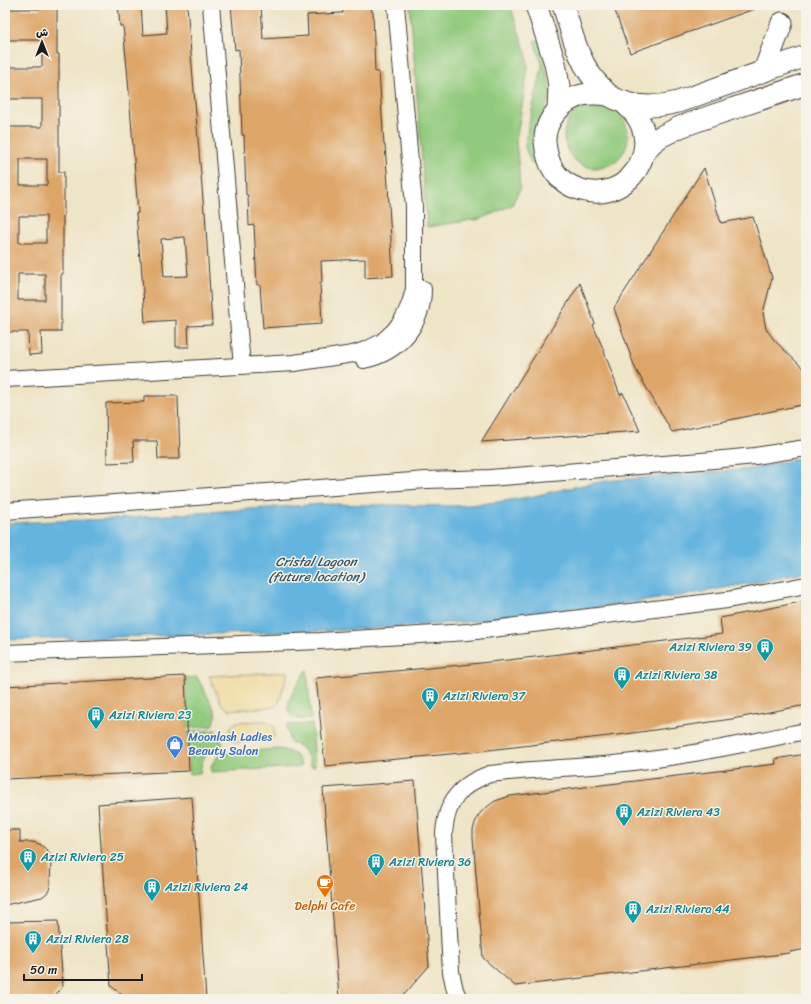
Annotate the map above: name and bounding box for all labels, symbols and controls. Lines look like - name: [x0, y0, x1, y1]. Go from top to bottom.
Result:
- north arrow: [22, 22, 62, 62]
- text: ش: [36, 23, 48, 42]
- water label: Cristal Lagoon (future location): [268, 550, 366, 588]
- place label: Azizi Riviera 39: [668, 636, 752, 658]
- building icon: Azizi Riviera 39: [755, 637, 775, 662]
- place label: Azizi Riviera 38: [634, 664, 718, 686]
- building icon: Azizi Riviera 38: [612, 665, 632, 690]
- place label: Azizi Riviera 37: [442, 685, 526, 707]
- building icon: Azizi Riviera 37: [420, 686, 440, 711]
- place label: Azizi Riviera 23: [108, 704, 192, 726]
- building icon: Azizi Riviera 23: [86, 705, 106, 730]
- place label: Moonlash Ladies Beauty Salon: [188, 726, 272, 762]
- shop icon: Moonlash Ladies Beauty Salon: [165, 734, 185, 759]
- place label: Azizi Riviera 43: [636, 801, 720, 823]
- building icon: Azizi Riviera 43: [614, 802, 634, 827]
- place label: Azizi Riviera 25: [40, 846, 124, 868]
- building icon: Azizi Riviera 25: [18, 847, 38, 872]
- place label: Azizi Riviera 36: [388, 851, 471, 873]
- building icon: Azizi Riviera 36: [366, 852, 386, 877]
- cafe icon: Delphi Cafe: [315, 873, 335, 898]
- place label: Azizi Riviera 24: [164, 876, 249, 898]
- building icon: Azizi Riviera 24: [142, 877, 162, 902]
- place label: Delphi Cafe: [295, 895, 355, 917]
- place label: Azizi Riviera 44: [645, 898, 730, 920]
- building icon: Azizi Riviera 44: [623, 899, 643, 924]
- place label: Azizi Riviera 28: [45, 928, 129, 950]
- building icon: Azizi Riviera 28: [23, 929, 43, 954]
- scale bar: [24, 956, 142, 982]
- text: 50 m: [30, 959, 57, 981]

